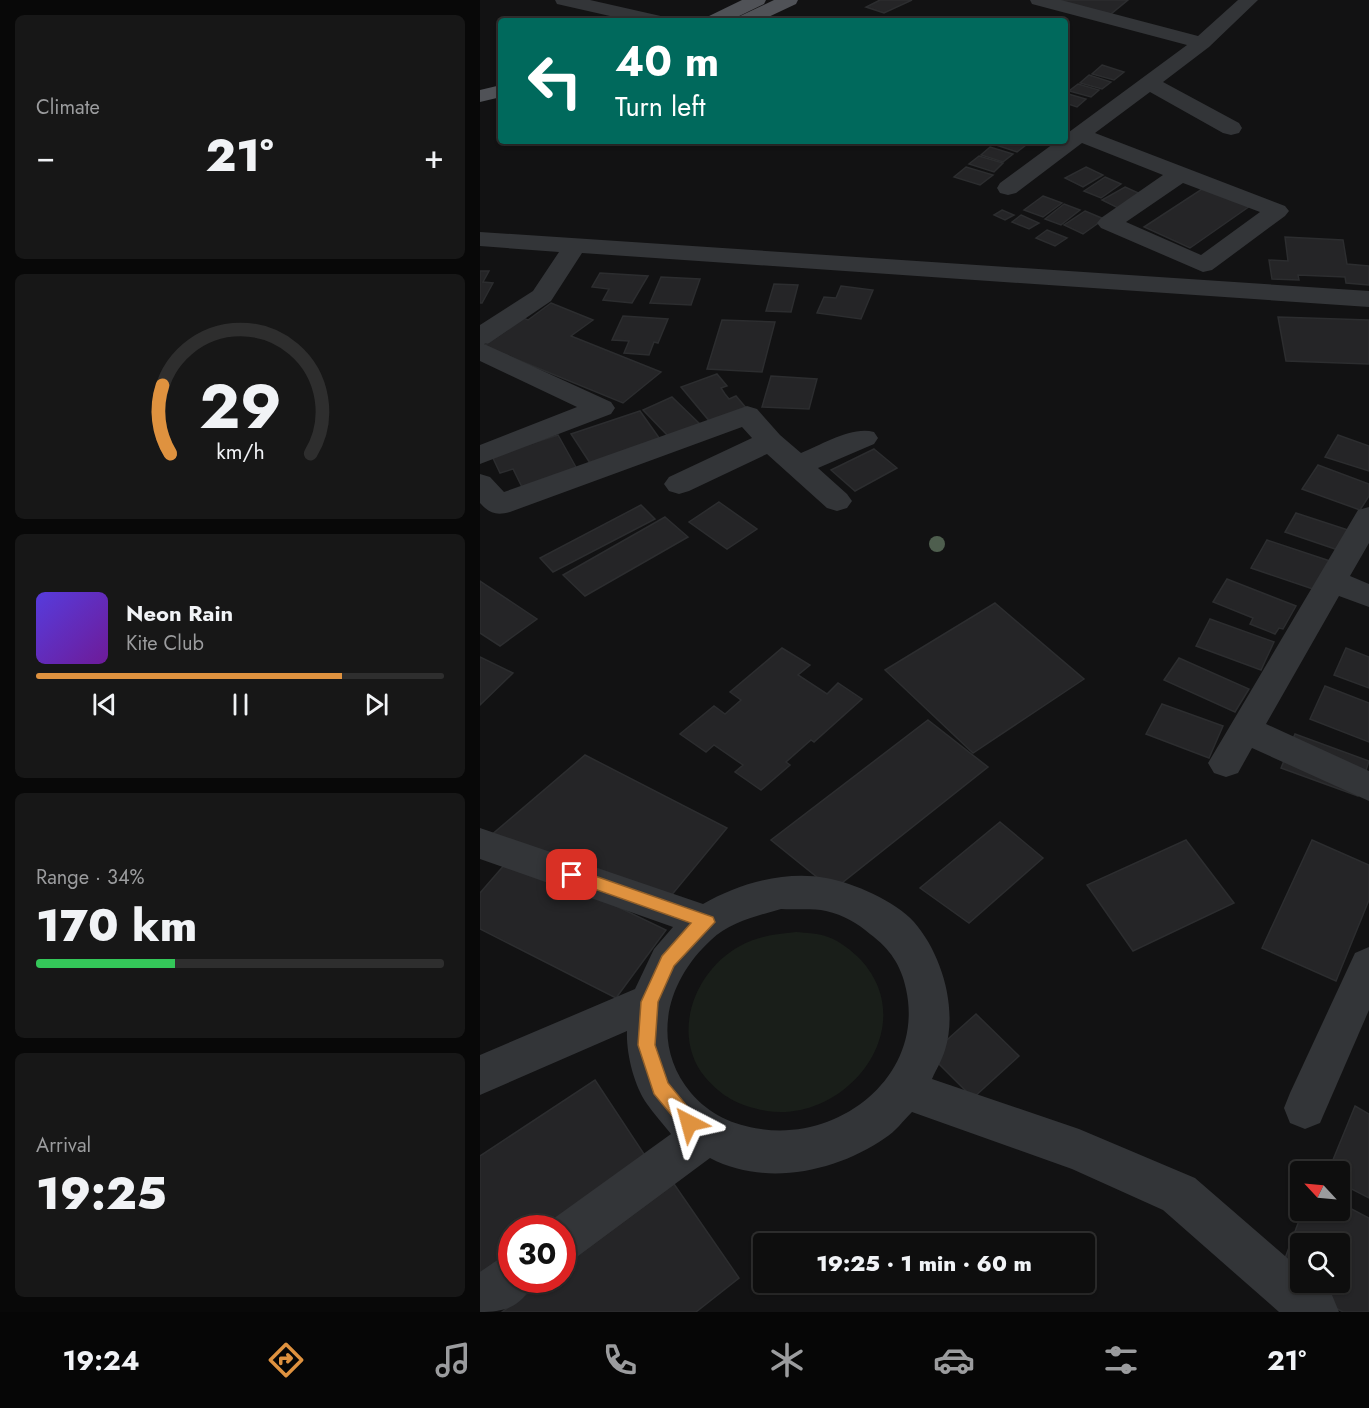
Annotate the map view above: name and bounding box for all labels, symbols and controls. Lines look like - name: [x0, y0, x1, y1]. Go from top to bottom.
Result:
- text: 40 m: [615, 31, 719, 92]
- icon: left: [516, 42, 594, 120]
- text: Turn left: [615, 87, 705, 126]
- text: Climate: [36, 93, 100, 122]
- text: 21°: [206, 123, 274, 188]
- text: −: [36, 133, 55, 180]
- text: +: [424, 133, 444, 180]
- text: 29: [199, 361, 281, 451]
- text: km/h: [216, 436, 264, 467]
- text: Neon Rain: [126, 597, 233, 629]
- text: Kite Club: [126, 629, 204, 658]
- icon: previous: [88, 688, 121, 721]
- icon: pause: [224, 688, 257, 721]
- icon: next: [360, 688, 393, 721]
- pin: [546, 849, 597, 900]
- icon: arrive: [555, 858, 588, 891]
- text: Range · 34%: [36, 863, 145, 892]
- text: 170 km: [36, 893, 197, 958]
- position arrow: [657, 1091, 721, 1155]
- text: Arrival: [36, 1131, 91, 1160]
- text: 19:25: [36, 1161, 167, 1226]
- north arrow: [1290, 1161, 1350, 1221]
- map controls: [1290, 1161, 1350, 1293]
- speed limit sign: 30: [498, 1215, 576, 1293]
- button: search: [1290, 1233, 1350, 1293]
- text: 19:25 · 1 min · 60 m: [816, 1247, 1032, 1279]
- icon: directions: [265, 1339, 307, 1381]
- icon: music: [432, 1339, 474, 1381]
- icon: phone: [599, 1339, 641, 1381]
- icon: climate: [766, 1339, 808, 1381]
- icon: car: [933, 1339, 975, 1381]
- icon: filters: [1100, 1339, 1142, 1381]
- text: 19:24: [63, 1341, 140, 1380]
- text: 21°: [1267, 1341, 1306, 1380]

